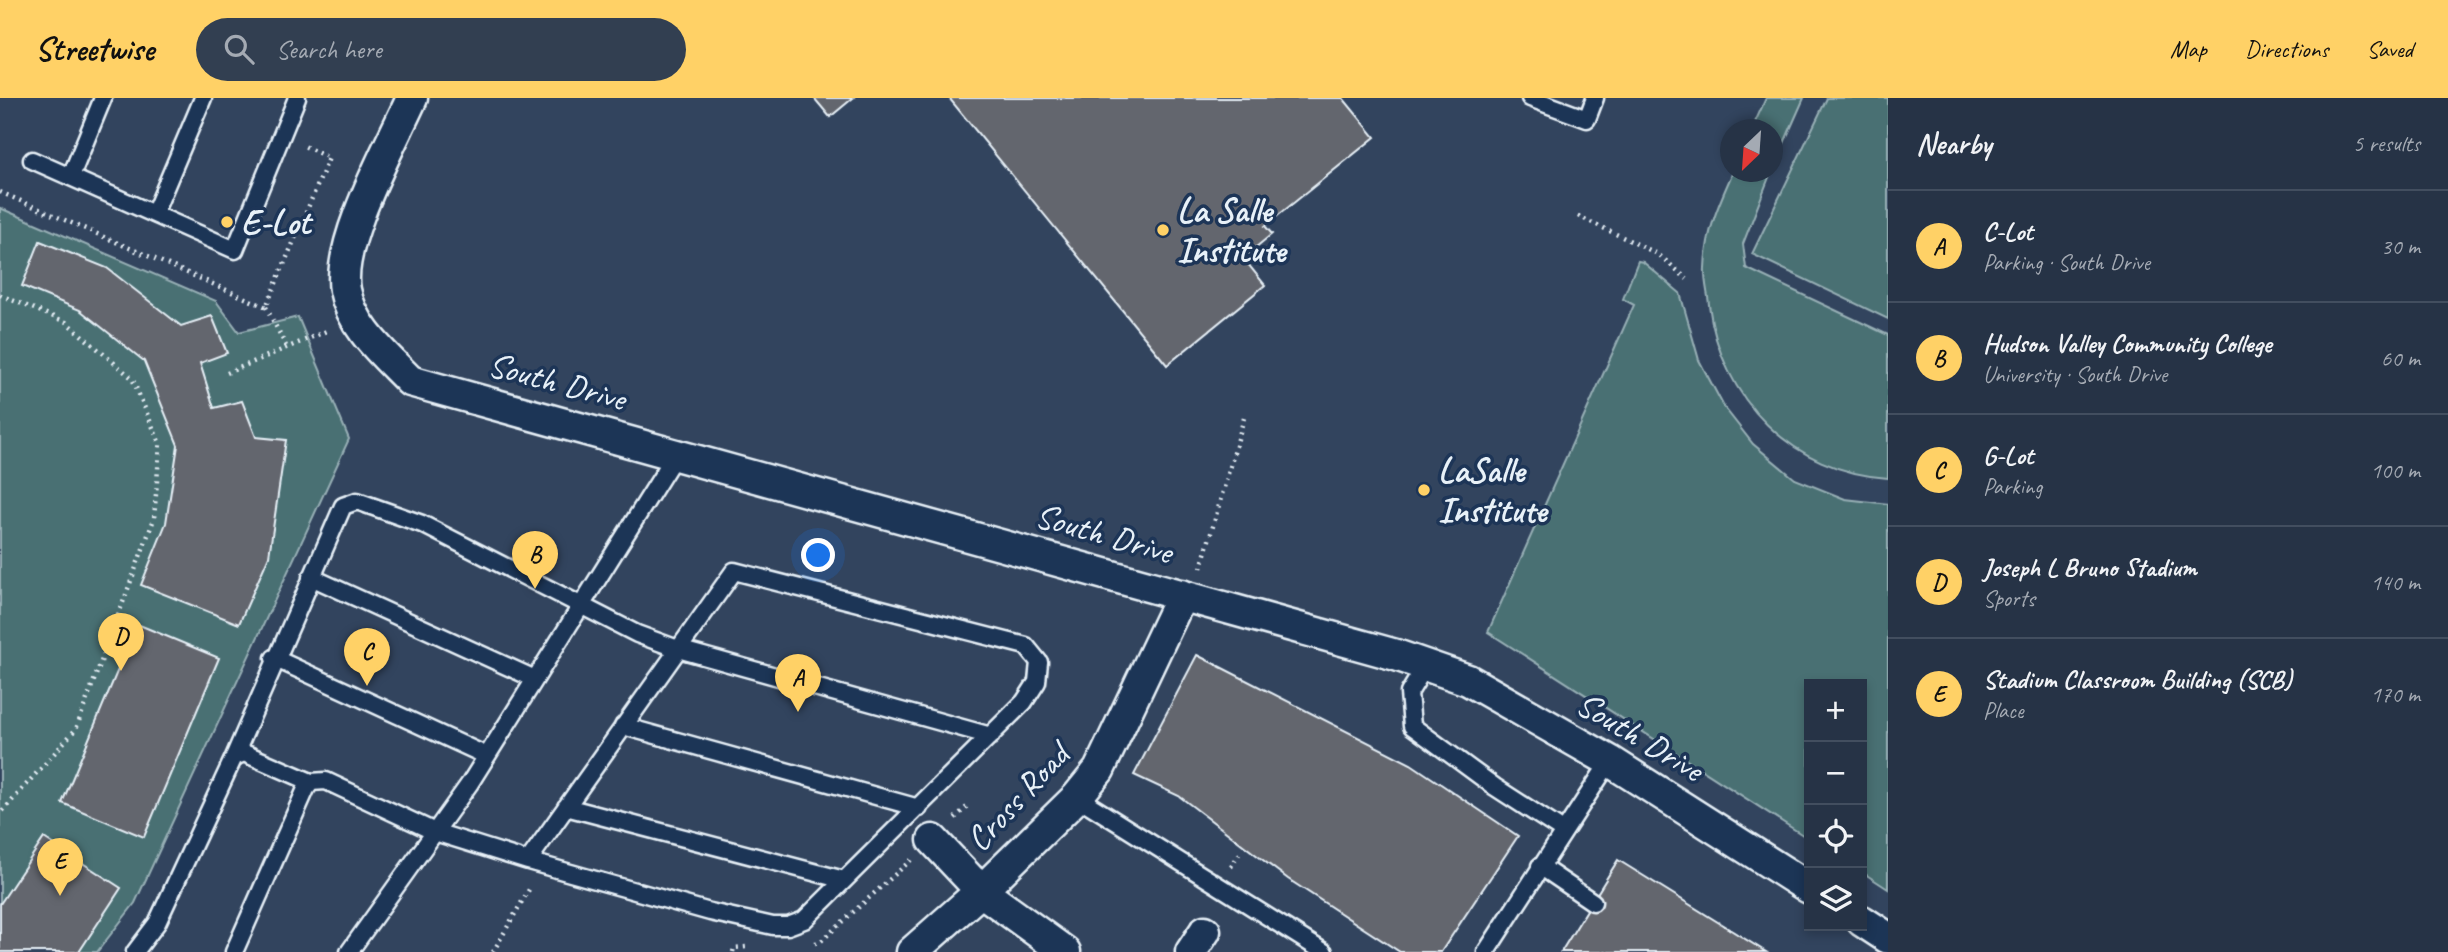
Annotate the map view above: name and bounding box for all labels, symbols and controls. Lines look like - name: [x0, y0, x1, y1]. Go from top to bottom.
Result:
- search box: [196, 18, 686, 81]
- text: Streetwise: [35, 28, 154, 70]
- icon: search: [220, 30, 258, 68]
- text: Search here: [276, 33, 382, 66]
- text: Map: [2170, 34, 2207, 64]
- text: Directions: [2245, 34, 2328, 64]
- text: Saved: [2366, 34, 2413, 64]
- north arrow: [1720, 119, 1783, 182]
- text: Nearby: [1916, 125, 1992, 163]
- text: 5 results: [2353, 129, 2420, 158]
- place label: La Salle Institute: [1177, 188, 1288, 273]
- place label: E-Lot: [241, 200, 314, 245]
- marker: E-Lot: [219, 214, 235, 230]
- text: C-Lot: [1983, 215, 2033, 248]
- marker: La Salle Institute: [1155, 222, 1171, 238]
- text: A: [1933, 232, 1945, 261]
- text: 30 m: [2381, 232, 2420, 261]
- text: Parking · South Drive: [1983, 248, 2150, 277]
- text: Hudson Valley Community College: [1983, 327, 2272, 360]
- street label: South Drive: [483, 342, 633, 422]
- text: B: [1933, 344, 1945, 373]
- text: 60 m: [2381, 344, 2420, 373]
- text: University · South Drive: [1983, 360, 2167, 389]
- text: G-Lot: [1983, 439, 2033, 472]
- place label: LaSalle Institute: [1438, 448, 1549, 533]
- text: C: [1934, 456, 1944, 485]
- text: 100 m: [2371, 456, 2420, 485]
- text: Parking: [1983, 472, 2042, 501]
- marker: LaSalle Institute: [1416, 482, 1432, 498]
- street label: South Drive: [1030, 493, 1180, 575]
- pin: B: [512, 531, 558, 589]
- your location: [801, 538, 835, 572]
- text: Joseph L Bruno Stadium: [1983, 551, 2197, 584]
- text: D: [1932, 568, 1946, 597]
- text: 140 m: [2371, 568, 2420, 597]
- text: Sports: [1983, 584, 2035, 613]
- pin: D: [98, 613, 144, 671]
- pin: C: [344, 628, 390, 686]
- pin: A: [775, 654, 821, 712]
- text: Stadium Classroom Building (SCB): [1983, 663, 2292, 696]
- map controls: [1804, 679, 1867, 931]
- button: +: [1804, 679, 1867, 742]
- text: E: [1933, 680, 1945, 709]
- text: 170 m: [2371, 680, 2420, 709]
- street label: South Drive: [1568, 681, 1714, 793]
- text: Place: [1983, 696, 2023, 725]
- street label: Cross Road: [956, 730, 1082, 861]
- button: −: [1804, 742, 1867, 805]
- button: locate: [1804, 805, 1867, 868]
- pin: E: [37, 838, 83, 896]
- button: layers: [1804, 868, 1867, 931]

